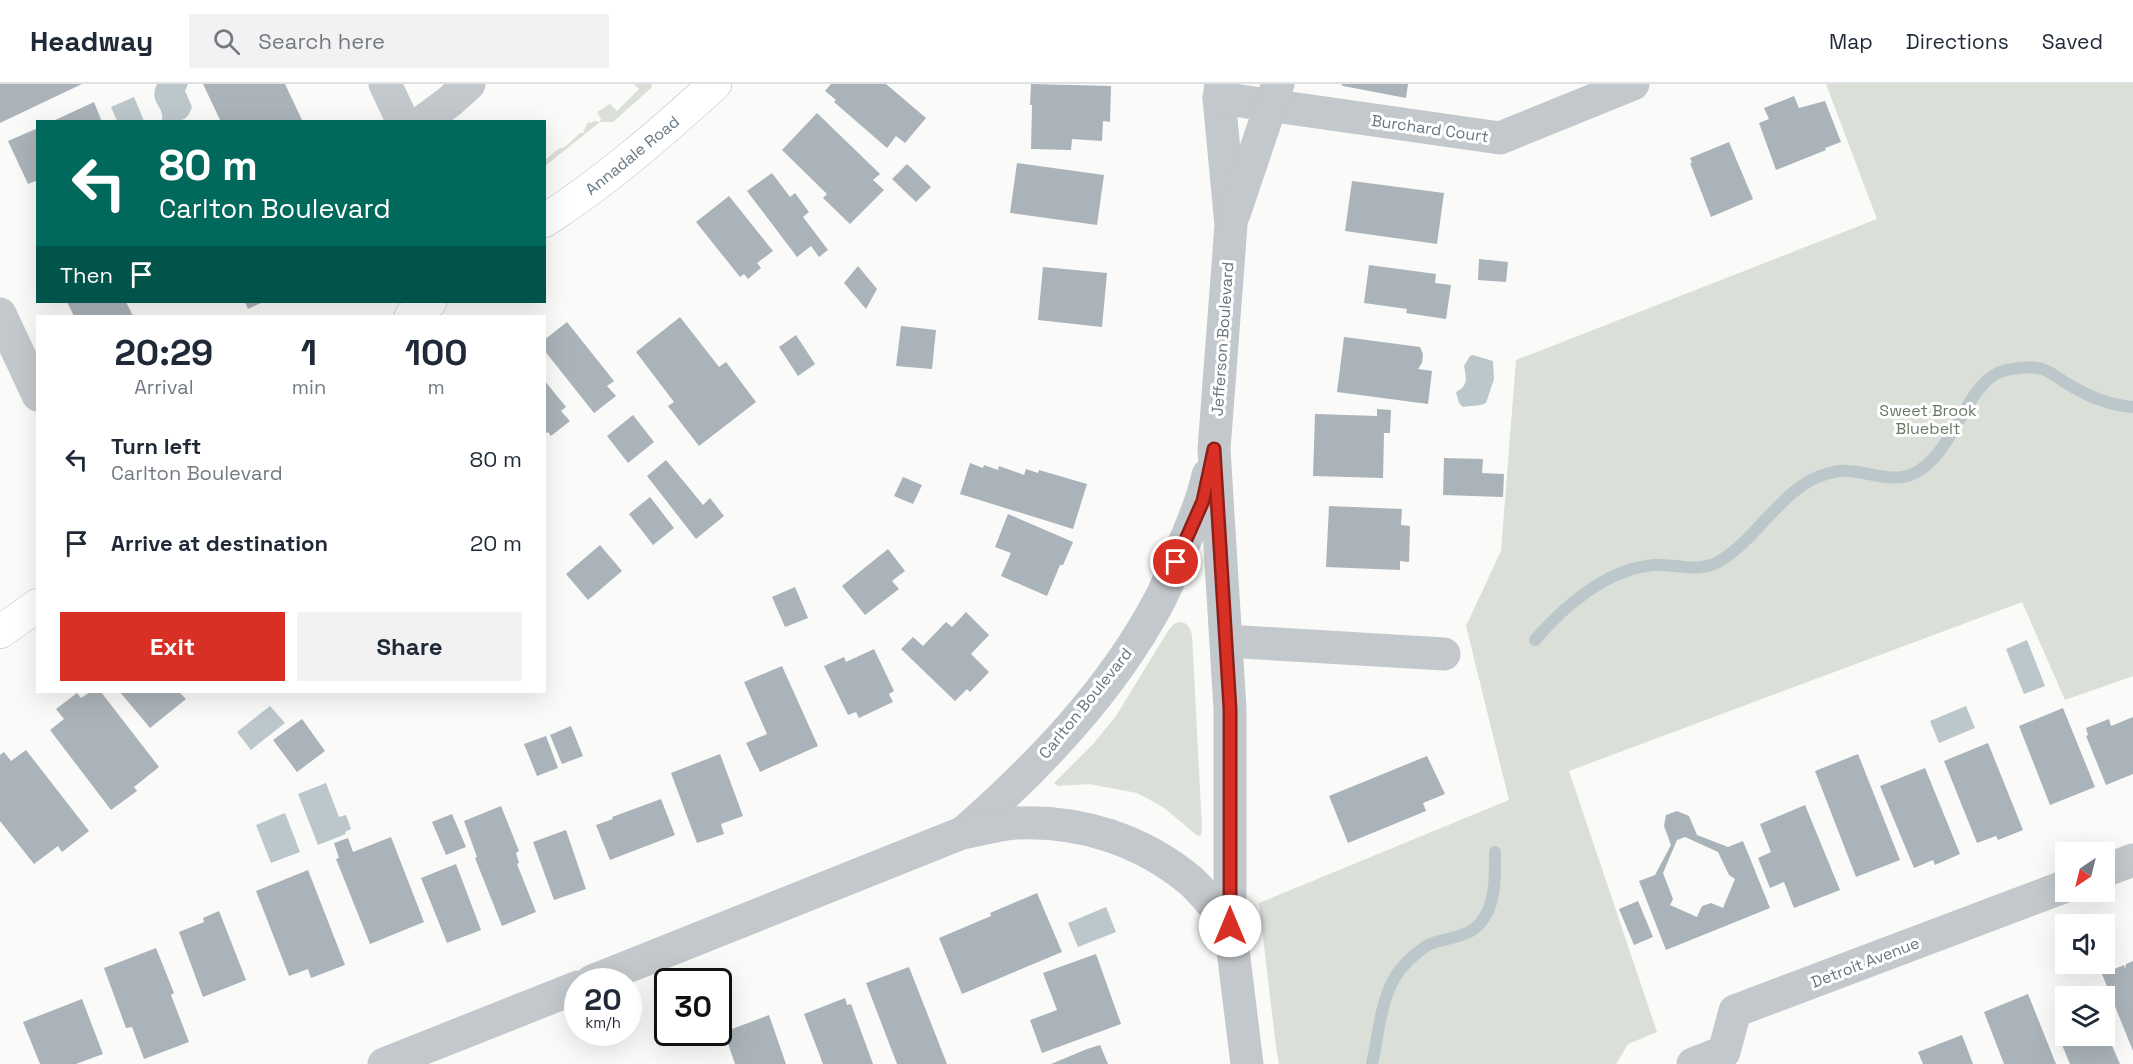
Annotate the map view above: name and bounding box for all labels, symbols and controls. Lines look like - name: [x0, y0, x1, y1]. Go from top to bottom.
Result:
- search box: [189, 14, 609, 68]
- text: Headway: [30, 23, 153, 59]
- icon: search: [210, 25, 243, 58]
- text: Search here: [258, 27, 385, 55]
- text: Map: [1829, 28, 1873, 55]
- text: Directions: [1906, 28, 2009, 55]
- text: Saved: [2042, 28, 2103, 55]
- street label: Burchard Court: [1370, 110, 1490, 147]
- street label: Annadale Road: [581, 111, 684, 200]
- text: 80 m: [159, 139, 258, 192]
- icon: left: [60, 144, 138, 222]
- text: Carlton Boulevard: [159, 191, 391, 226]
- icon: arrive: [125, 258, 158, 291]
- text: Then: [60, 261, 113, 289]
- street label: Jefferson Boulevard: [1207, 261, 1238, 417]
- text: 20:29: [114, 330, 213, 376]
- text: 1: [301, 330, 317, 376]
- text: 100: [405, 330, 468, 376]
- text: Arrival: [134, 374, 194, 400]
- text: min: [292, 374, 326, 400]
- text: m: [427, 374, 445, 400]
- park label: Sweet Brook Bluebelt: [1879, 400, 1977, 439]
- text: Turn left: [111, 432, 201, 460]
- icon: left: [60, 443, 93, 476]
- text: 80 m: [470, 445, 522, 473]
- text: Carlton Boulevard: [111, 460, 283, 486]
- icon: arrive: [60, 527, 93, 560]
- text: Arrive at destination: [111, 529, 328, 557]
- text: 20 m: [470, 529, 522, 557]
- pin: [1150, 536, 1201, 587]
- icon: arrive: [1159, 545, 1192, 578]
- button: Exit: [60, 612, 285, 681]
- button: Share: [297, 612, 522, 681]
- street label: Carlton Boulevard: [1034, 643, 1137, 763]
- north arrow: [2055, 842, 2115, 902]
- map controls: [2055, 842, 2115, 1046]
- position arrow: [1198, 894, 1262, 958]
- button: sound: [2055, 914, 2115, 974]
- street label: Detroit Avenue: [1808, 932, 1922, 993]
- speed limit sign: 30: [654, 968, 732, 1046]
- text: 20: [584, 980, 622, 1019]
- button: layers: [2055, 986, 2115, 1046]
- text: km/h: [585, 1013, 621, 1032]

